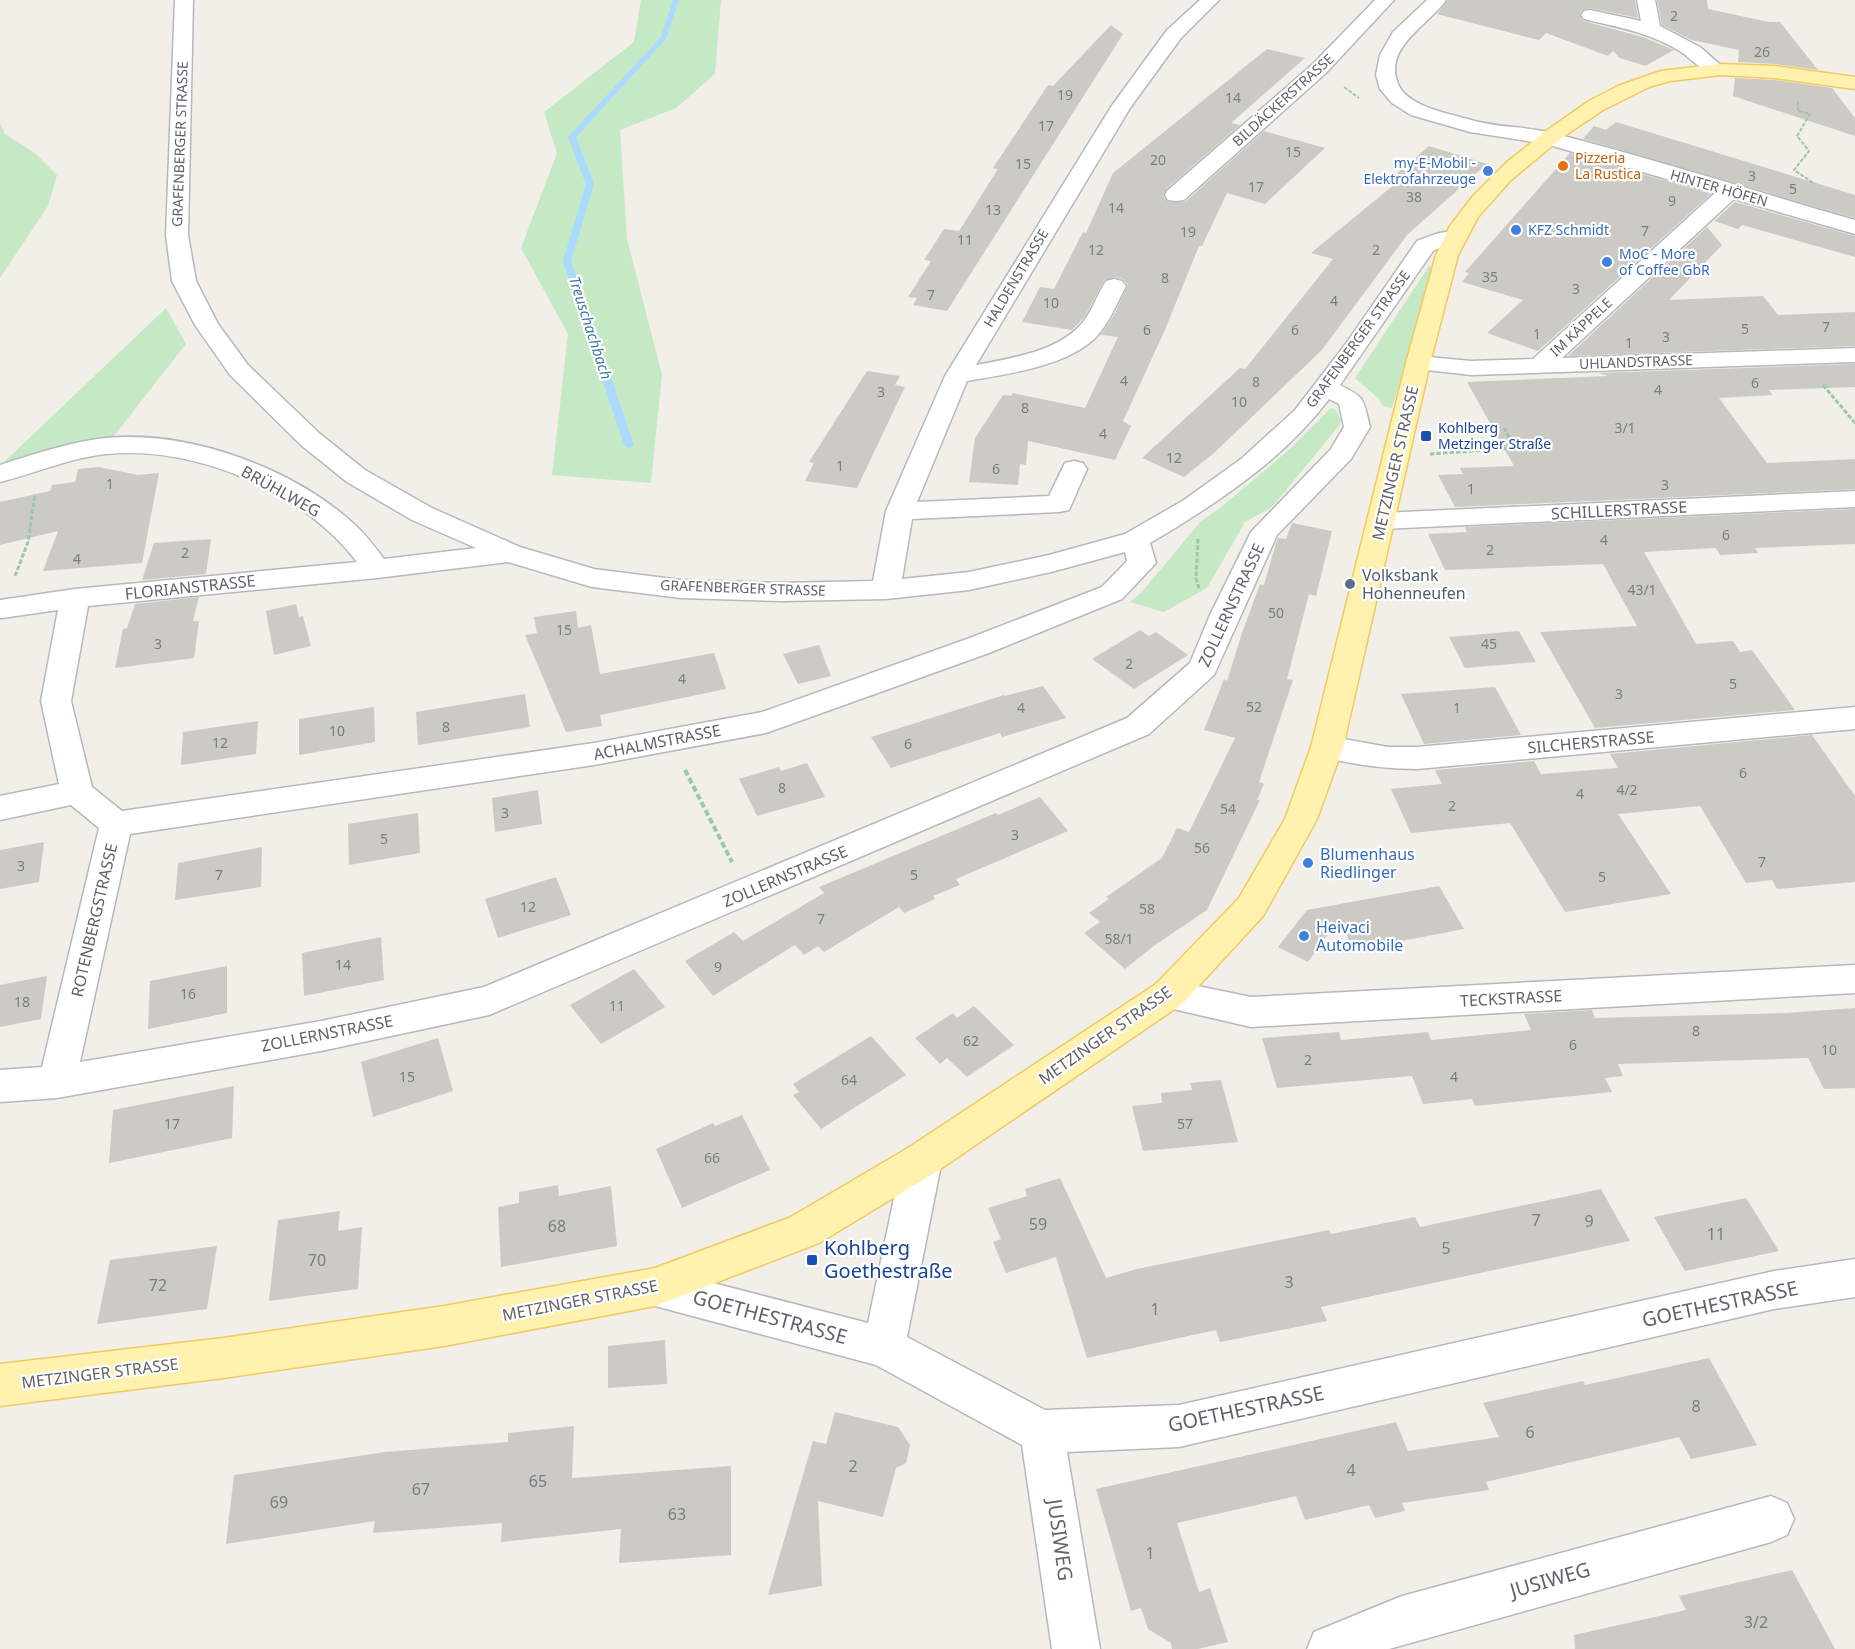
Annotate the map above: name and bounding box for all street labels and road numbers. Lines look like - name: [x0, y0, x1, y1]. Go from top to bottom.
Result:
- street label: BILDÄCKERSTRASSE: [1228, 49, 1337, 150]
- street label: GRAFENBERGER STRASSE: [167, 61, 192, 227]
- street label: HINTER HÖFEN: [1668, 165, 1770, 211]
- street label: HALDENSTRASSE: [979, 225, 1052, 330]
- street label: GRAFENBERGER STRASSE: [1301, 266, 1414, 411]
- street label: IM KÄPPELE: [1545, 293, 1616, 360]
- street label: UHLANDSTRASSE: [1579, 350, 1693, 373]
- street label: METZINGER STRASSE: [1367, 384, 1423, 542]
- street label: BRÜHLWEG: [237, 460, 325, 522]
- street label: SCHILLERSTRASSE: [1550, 495, 1688, 525]
- street label: ZOLLERNSTRASSE: [1193, 540, 1269, 670]
- street label: FLORIANSTRASSE: [124, 569, 256, 605]
- street label: GRAFENBERGER STRASSE: [660, 575, 826, 600]
- street label: ACHALMSTRASSE: [591, 719, 723, 765]
- street label: SILCHERSTRASSE: [1527, 725, 1655, 759]
- street label: ZOLLERNSTRASSE: [719, 840, 851, 912]
- street label: ROTENBERGSTRASSE: [66, 841, 122, 999]
- street label: METZINGER STRASSE: [1034, 981, 1176, 1089]
- street label: TECKSTRASSE: [1459, 984, 1563, 1012]
- street label: ZOLLERNSTRASSE: [259, 1009, 395, 1057]
- street label: METZINGER STRASSE: [500, 1274, 660, 1326]
- street label: GOETHESTRASSE: [1639, 1274, 1800, 1333]
- street label: GOETHESTRASSE: [690, 1283, 850, 1350]
- street label: METZINGER STRASSE: [20, 1352, 180, 1394]
- street label: GOETHESTRASSE: [1165, 1379, 1326, 1438]
- street label: JUSIWEG: [1041, 1495, 1080, 1582]
- street label: JUSIWEG: [1505, 1555, 1593, 1604]

